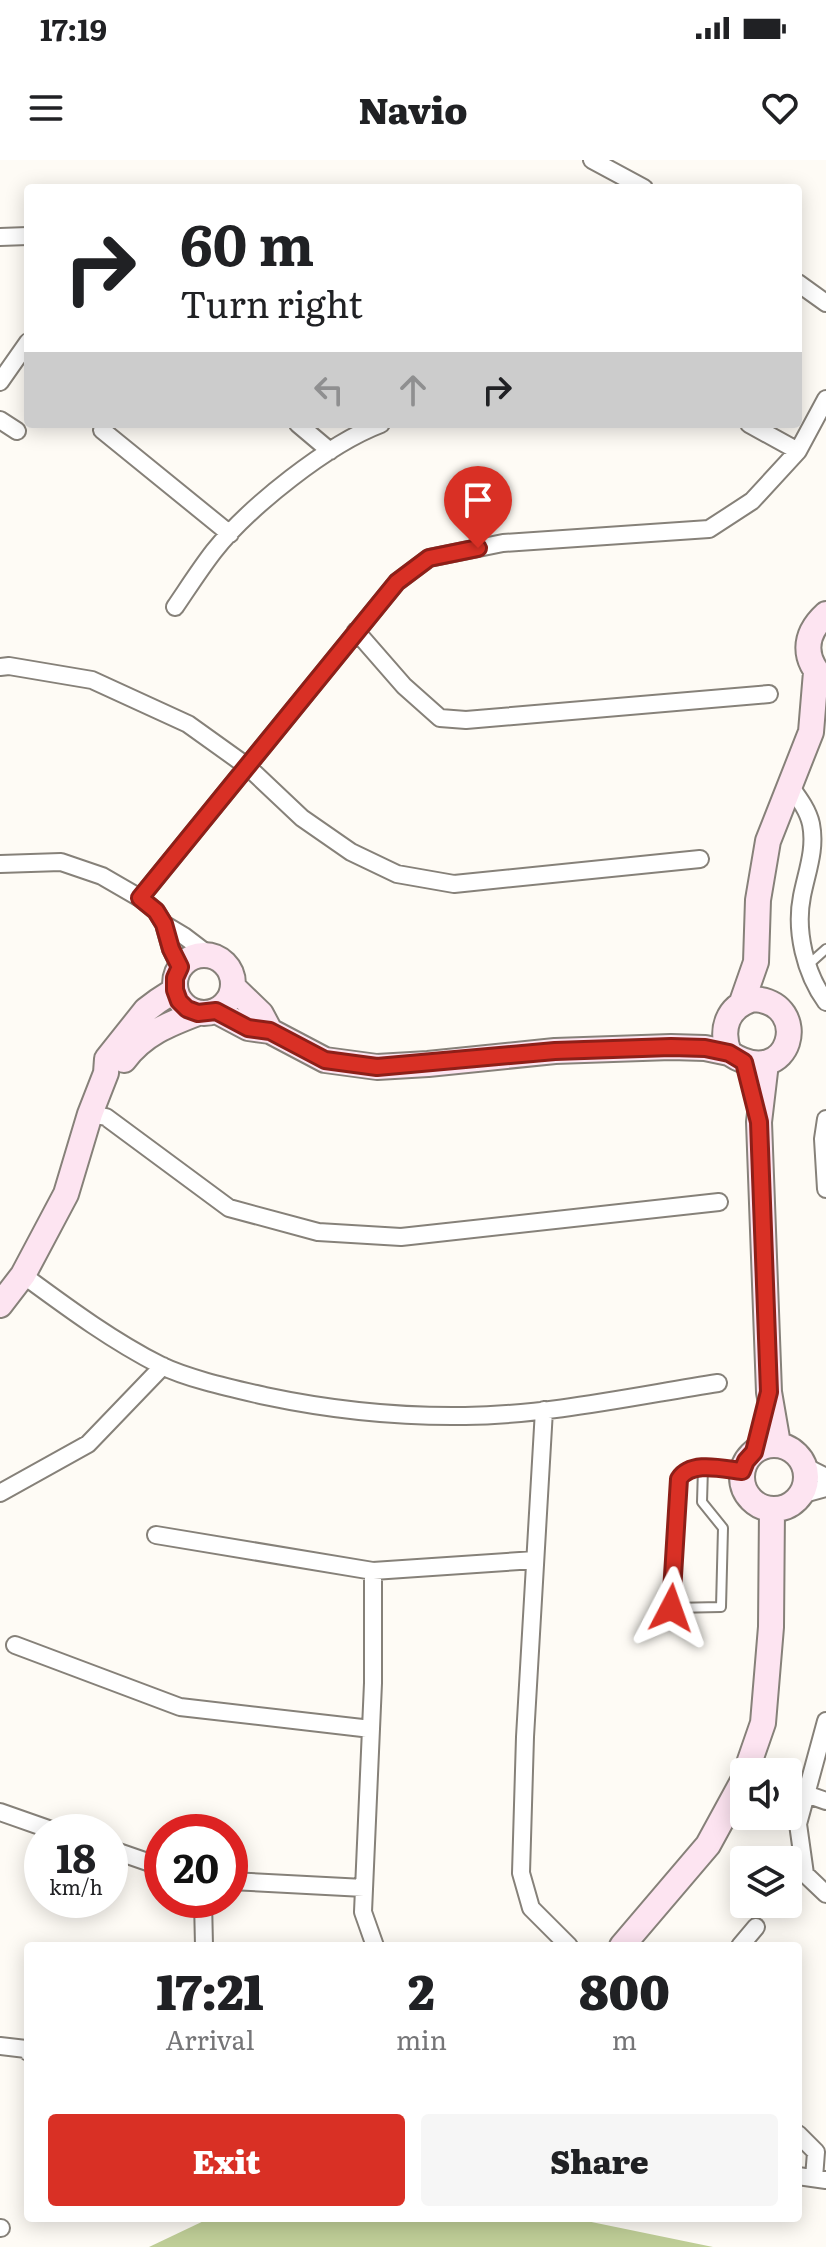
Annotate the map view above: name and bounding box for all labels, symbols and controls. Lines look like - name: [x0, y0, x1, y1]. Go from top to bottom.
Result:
- text: 17:19: [40, 6, 107, 50]
- text: Navio: [358, 82, 468, 135]
- icon: menu: [24, 86, 68, 130]
- icon: heart: [758, 86, 802, 130]
- text: 60 m: [180, 200, 314, 283]
- icon: right: [48, 216, 152, 320]
- text: Turn right: [180, 276, 363, 329]
- icon: left: [307, 368, 351, 412]
- icon: ahead: [391, 368, 435, 412]
- icon: right: [475, 368, 519, 412]
- pin: [444, 466, 512, 548]
- icon: arrive: [456, 478, 500, 522]
- position arrow: [629, 1566, 713, 1650]
- map controls: [730, 1758, 802, 1918]
- button: sound: [730, 1758, 802, 1830]
- speed limit sign: 20: [144, 1814, 248, 1918]
- text: 18: [56, 1826, 96, 1885]
- button: layers: [730, 1846, 802, 1918]
- text: km/h: [49, 1871, 103, 1901]
- text: 17:21: [156, 1954, 264, 2025]
- text: 2: [408, 1954, 435, 2025]
- text: 800: [579, 1954, 670, 2025]
- text: Arrival: [166, 2019, 254, 2058]
- text: min: [396, 2019, 447, 2058]
- text: m: [612, 2019, 637, 2058]
- button: Exit: [48, 2114, 405, 2206]
- button: Share: [421, 2114, 778, 2206]

